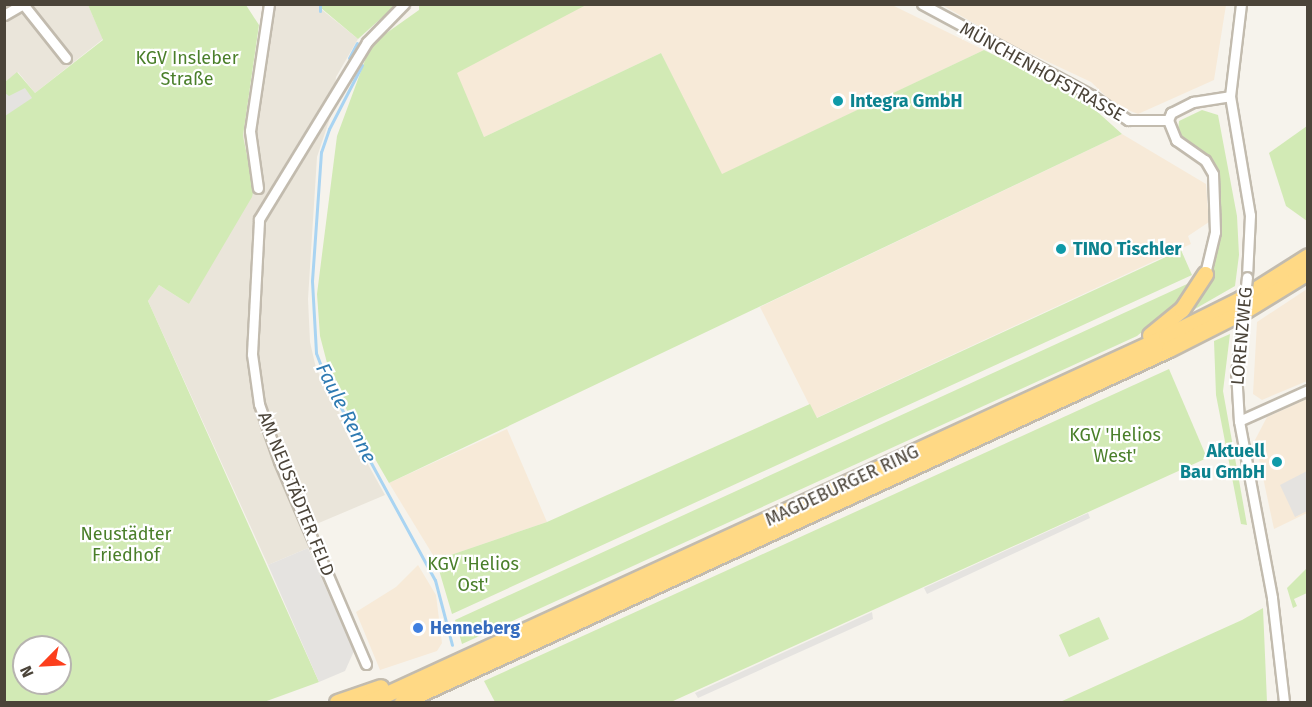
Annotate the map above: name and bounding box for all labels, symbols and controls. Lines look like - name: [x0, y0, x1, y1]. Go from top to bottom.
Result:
- street label: MÜNCHENHOFSTRASSE: [956, 18, 1128, 126]
- park label: KGV Insleber Straße: [135, 48, 239, 90]
- place label: Integra GmbH: [850, 90, 962, 112]
- marker: Integra GmbH: [831, 94, 845, 108]
- place label: TINO Tischler: [1073, 238, 1182, 260]
- marker: TINO Tischler: [1054, 242, 1068, 256]
- street label: LORENZWEG: [1227, 286, 1257, 386]
- water label: Faule Renne: [311, 359, 381, 467]
- street label: AM NEUSTÄDTER FELD: [253, 409, 339, 579]
- park label: KGV 'Helios West': [1069, 425, 1161, 468]
- street label: MAGDEBURGER RING: [762, 441, 922, 531]
- place label: Aktuell Bau GmbH: [1180, 441, 1265, 484]
- marker: Aktuell Bau GmbH: [1270, 455, 1284, 469]
- park label: Neustädter Friedhof: [81, 524, 171, 566]
- park label: KGV 'Helios Ost': [427, 554, 519, 596]
- place label: Henneberg: [430, 617, 520, 639]
- marker: Henneberg: [411, 621, 425, 635]
- north arrow: [12, 635, 72, 695]
- text: N: [16, 663, 38, 680]

